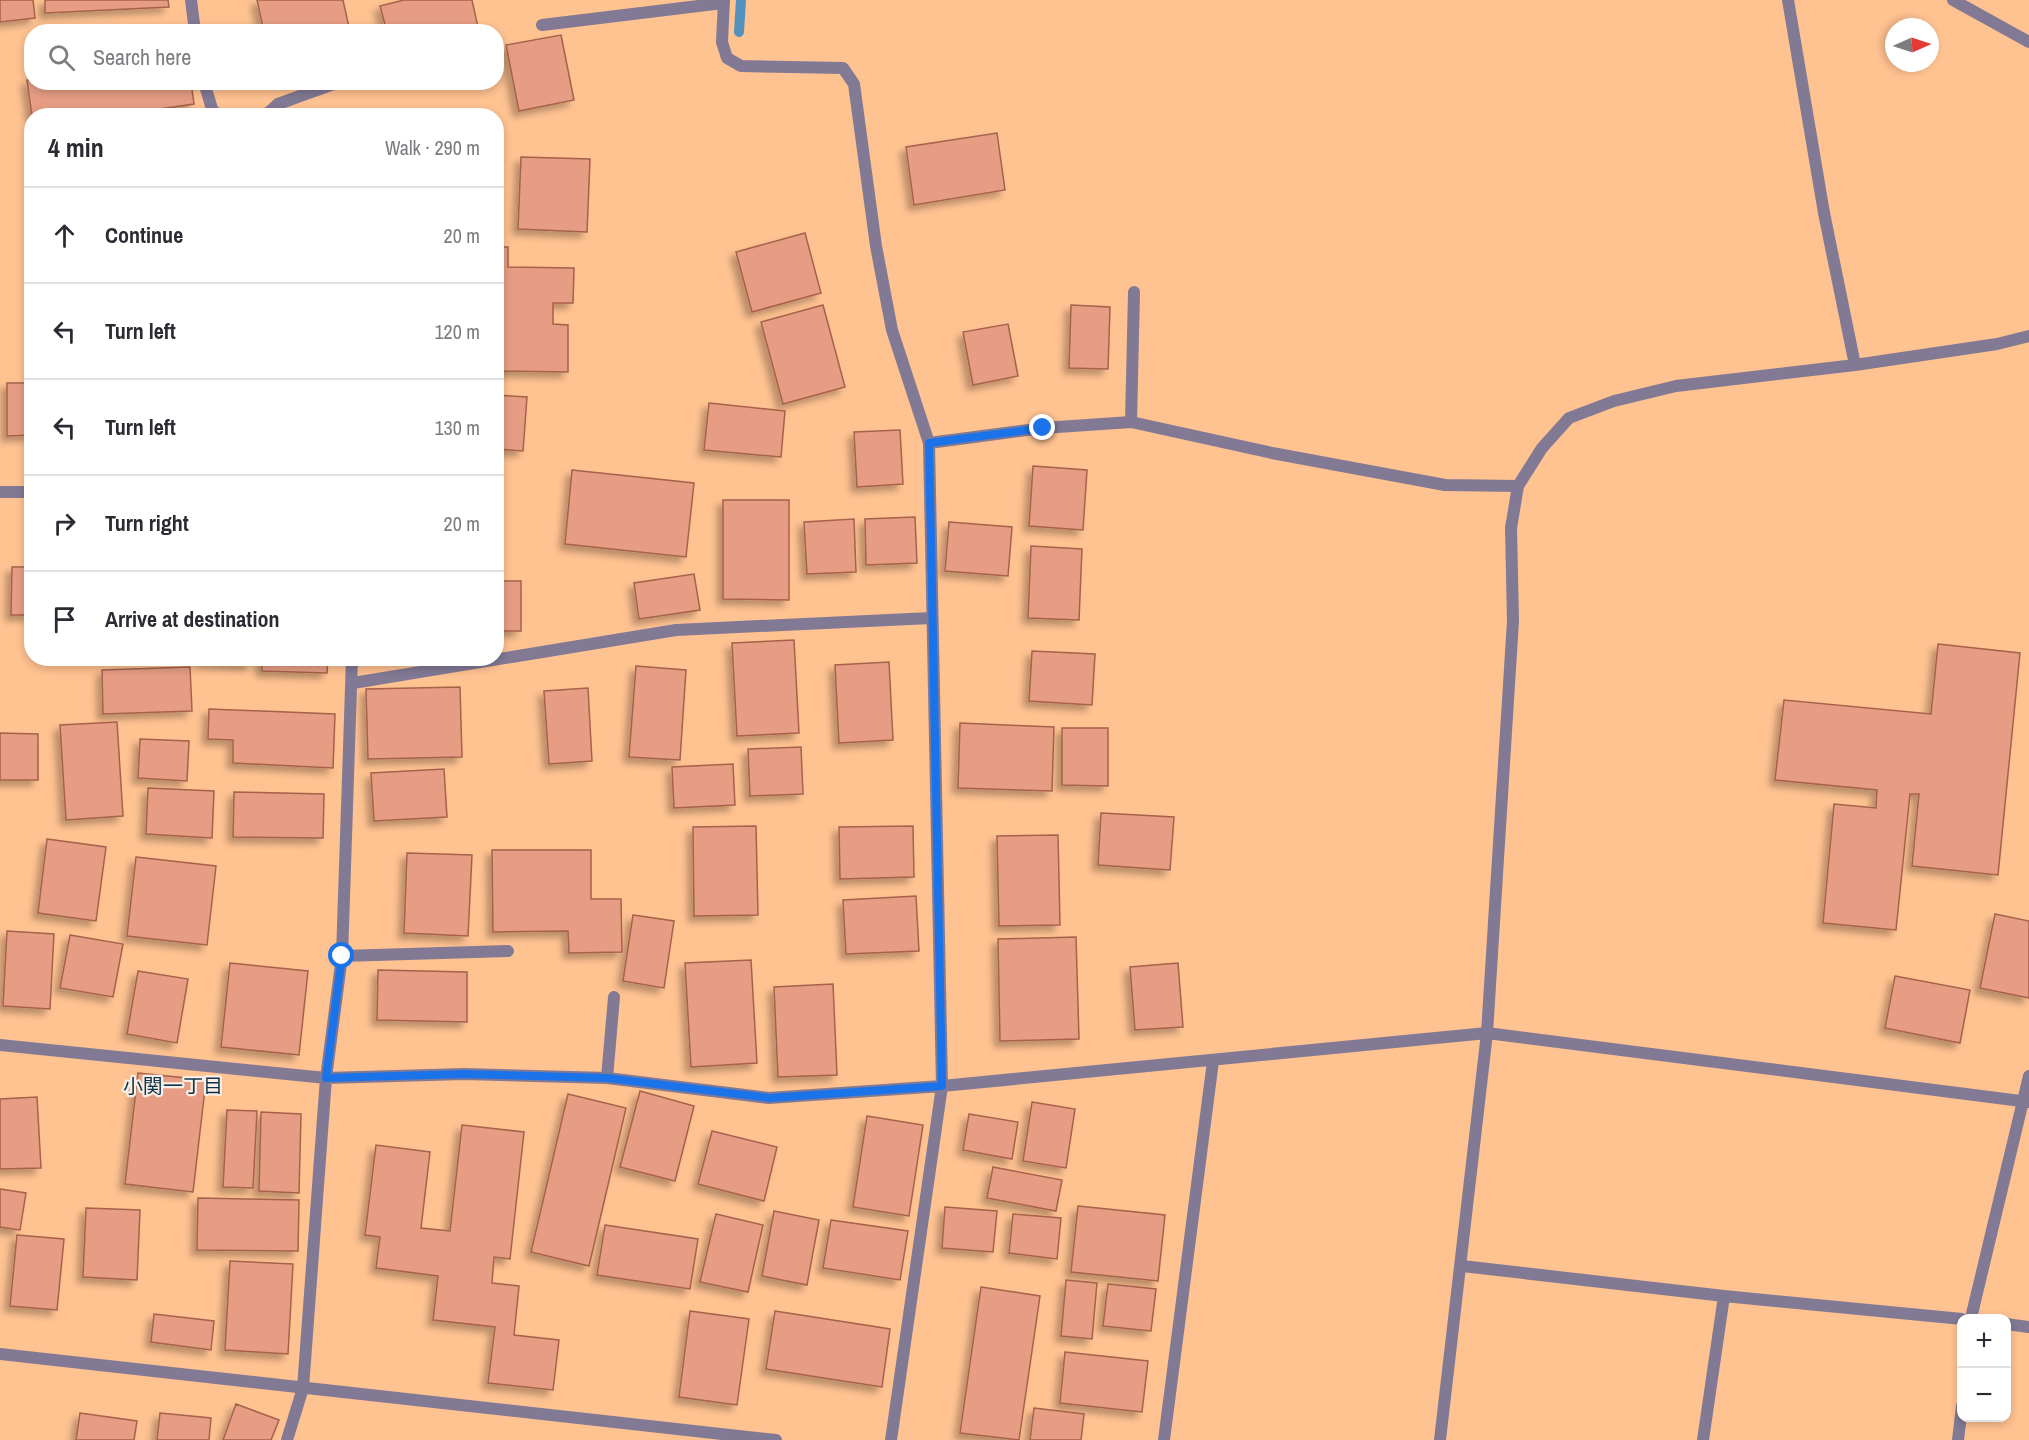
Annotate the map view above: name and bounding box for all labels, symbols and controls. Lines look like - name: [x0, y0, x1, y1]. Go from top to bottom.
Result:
- north arrow: [1885, 18, 1939, 72]
- search box: [24, 24, 504, 90]
- icon: search: [45, 41, 78, 74]
- text: Search here: [93, 42, 191, 72]
- text: 4 min: [48, 130, 104, 165]
- text: Walk · 290 m: [385, 134, 480, 161]
- icon: ahead: [48, 219, 81, 252]
- text: Continue: [105, 220, 183, 250]
- text: 20 m: [444, 222, 480, 249]
- icon: left: [48, 315, 81, 348]
- text: Turn left: [105, 316, 176, 346]
- text: 120 m: [434, 318, 480, 345]
- icon: left: [48, 411, 81, 444]
- text: Turn left: [105, 412, 176, 442]
- text: 130 m: [434, 414, 480, 441]
- route end: [1029, 414, 1055, 440]
- icon: right: [48, 507, 81, 540]
- text: Turn right: [105, 508, 189, 538]
- text: 20 m: [444, 510, 480, 537]
- icon: arrive: [48, 603, 81, 636]
- text: Arrive at destination: [105, 604, 279, 634]
- route start: [328, 942, 354, 968]
- district label: 小関一丁目: [123, 1072, 223, 1099]
- map controls: [1957, 1314, 2011, 1422]
- button: +: [1957, 1314, 2011, 1368]
- button: −: [1957, 1368, 2011, 1422]

